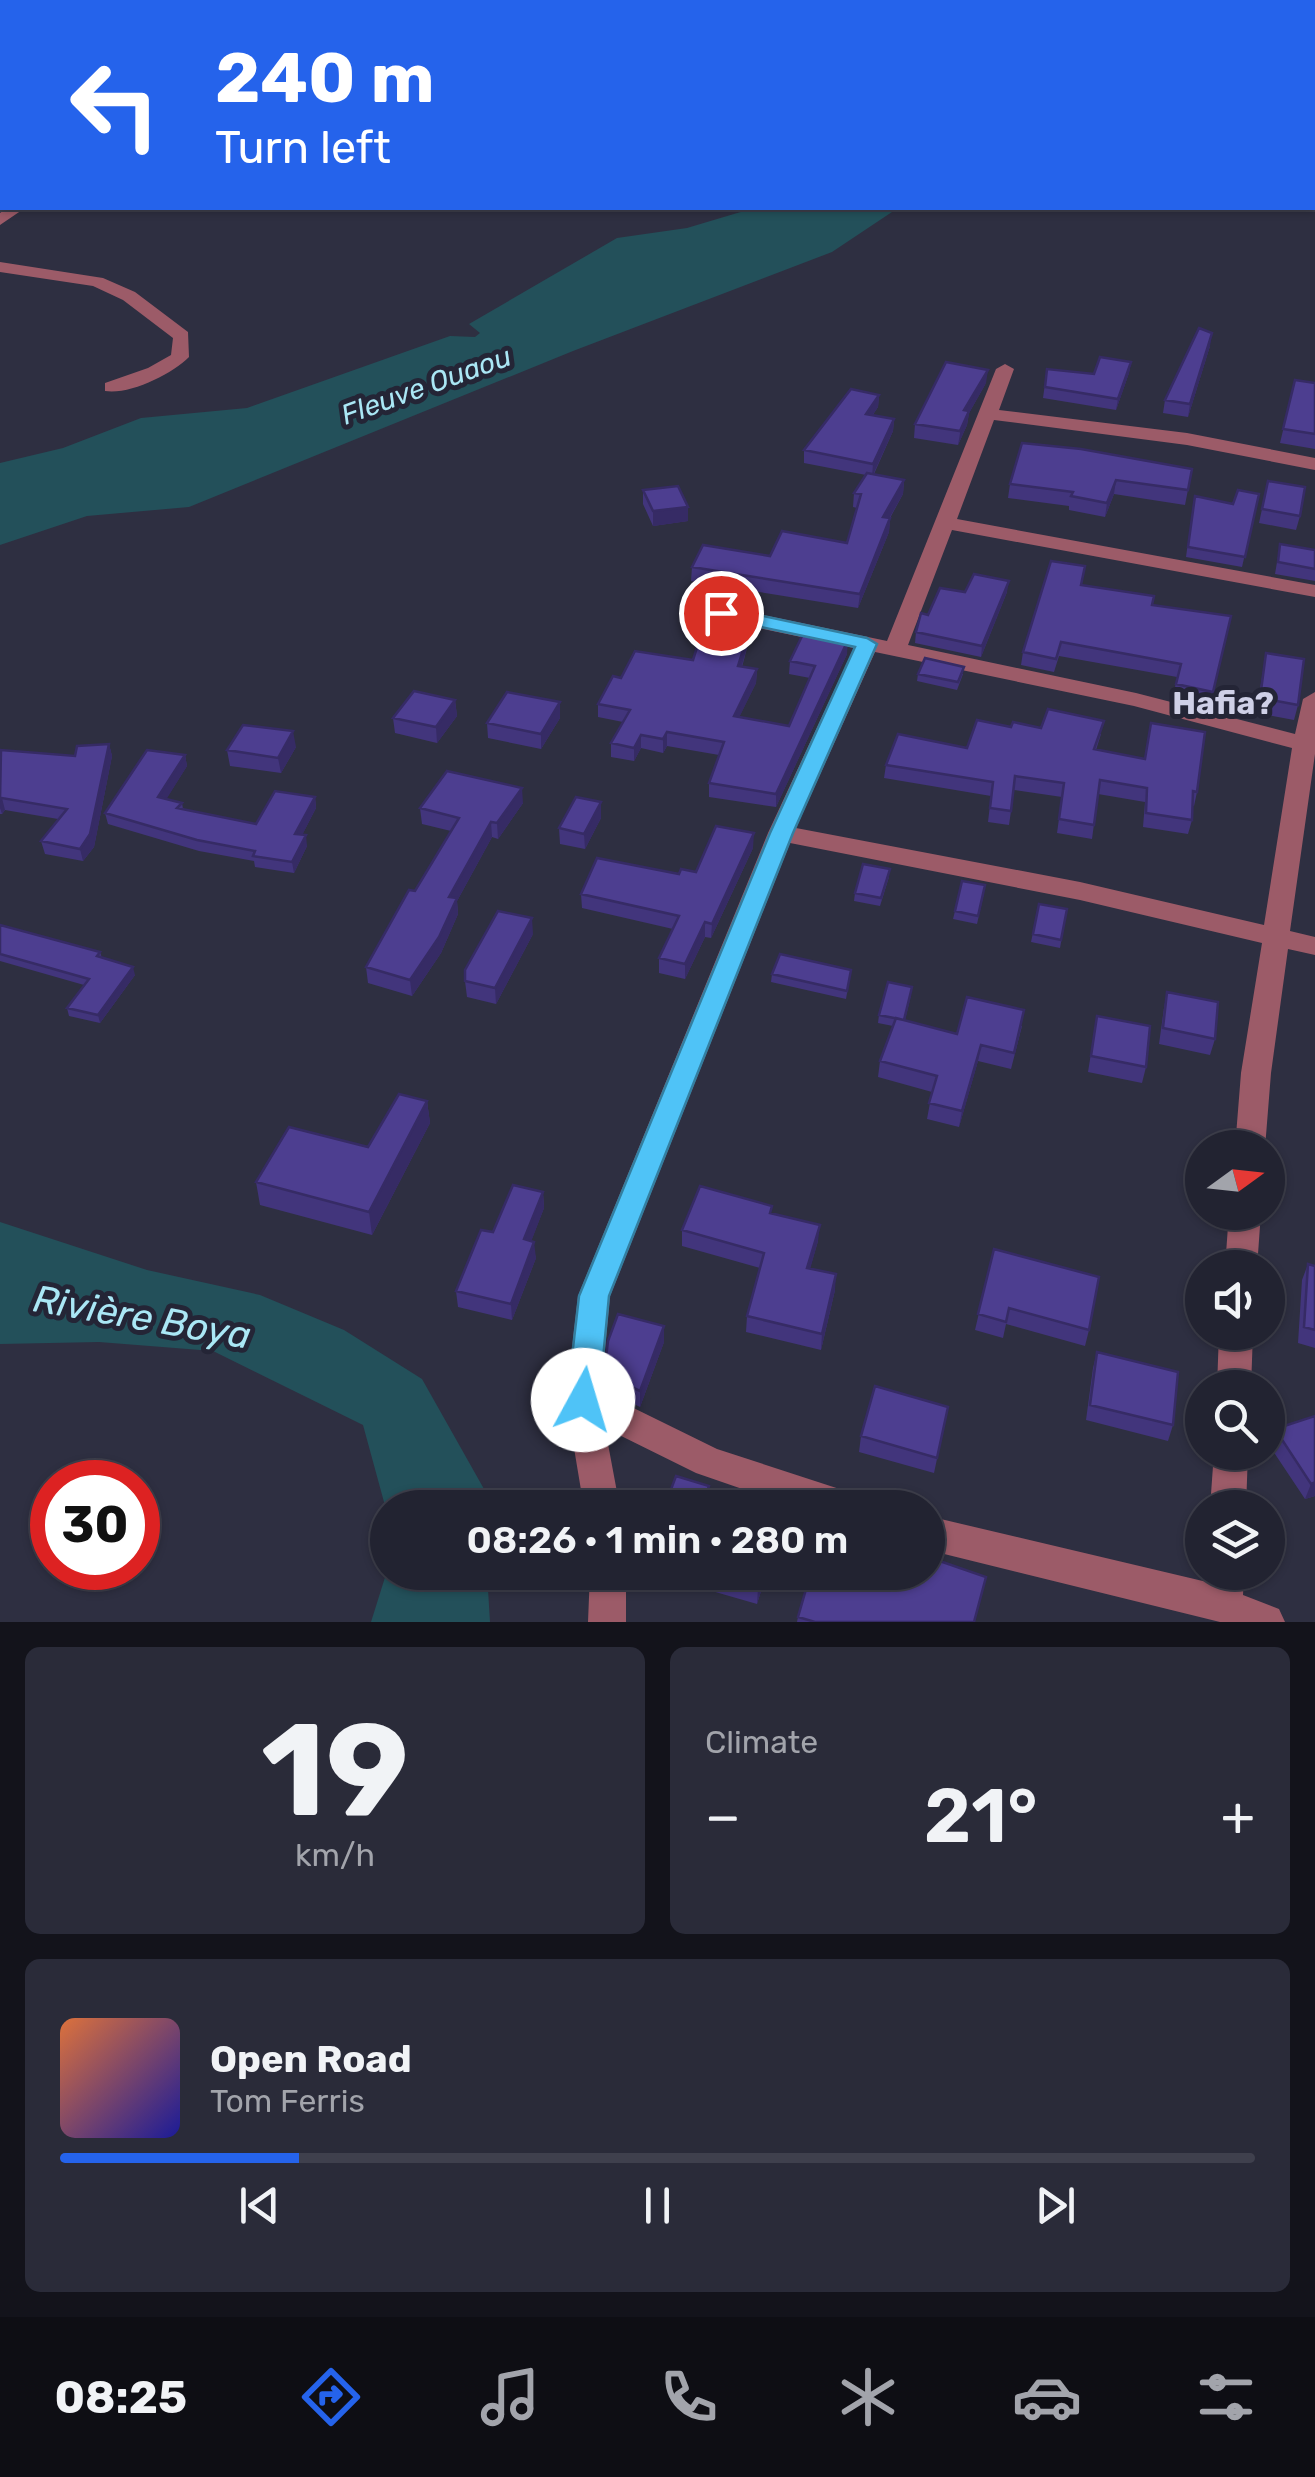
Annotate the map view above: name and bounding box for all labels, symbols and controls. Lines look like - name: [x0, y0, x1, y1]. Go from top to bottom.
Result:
- text: 240 m: [215, 37, 435, 120]
- icon: left: [50, 40, 180, 170]
- text: Turn left: [215, 121, 391, 174]
- water label: Fleuve Ouaou: [337, 339, 516, 431]
- pin: [679, 571, 764, 656]
- icon: arrive: [694, 586, 749, 641]
- district label: Hafia?: [1172, 684, 1274, 722]
- north arrow: [1185, 1130, 1285, 1230]
- map controls: [1185, 1130, 1285, 1590]
- button: sound: [1185, 1250, 1285, 1350]
- water label: Rivière Boya: [30, 1275, 254, 1359]
- position arrow: [531, 1348, 635, 1452]
- button: search: [1185, 1370, 1285, 1470]
- speed limit sign: 30: [30, 1460, 160, 1590]
- button: layers: [1185, 1490, 1285, 1590]
- text: 08:26 · 1 min · 280 m: [467, 1517, 848, 1563]
- text: 19: [261, 1693, 409, 1848]
- text: Climate: [705, 1723, 818, 1761]
- text: 21°: [924, 1772, 1038, 1861]
- text: −: [705, 1784, 741, 1849]
- text: +: [1221, 1784, 1255, 1849]
- text: km/h: [295, 1836, 375, 1874]
- text: Open Road: [210, 2036, 412, 2082]
- text: Tom Ferris: [210, 2082, 365, 2120]
- icon: previous: [232, 2178, 287, 2233]
- icon: pause: [630, 2178, 685, 2233]
- icon: next: [1028, 2178, 1083, 2233]
- icon: directions: [296, 2362, 366, 2432]
- icon: music: [475, 2362, 545, 2432]
- icon: phone: [654, 2362, 724, 2432]
- icon: climate: [833, 2362, 903, 2432]
- icon: car: [1012, 2362, 1082, 2432]
- icon: filters: [1191, 2362, 1261, 2432]
- text: 08:25: [54, 2371, 187, 2424]

